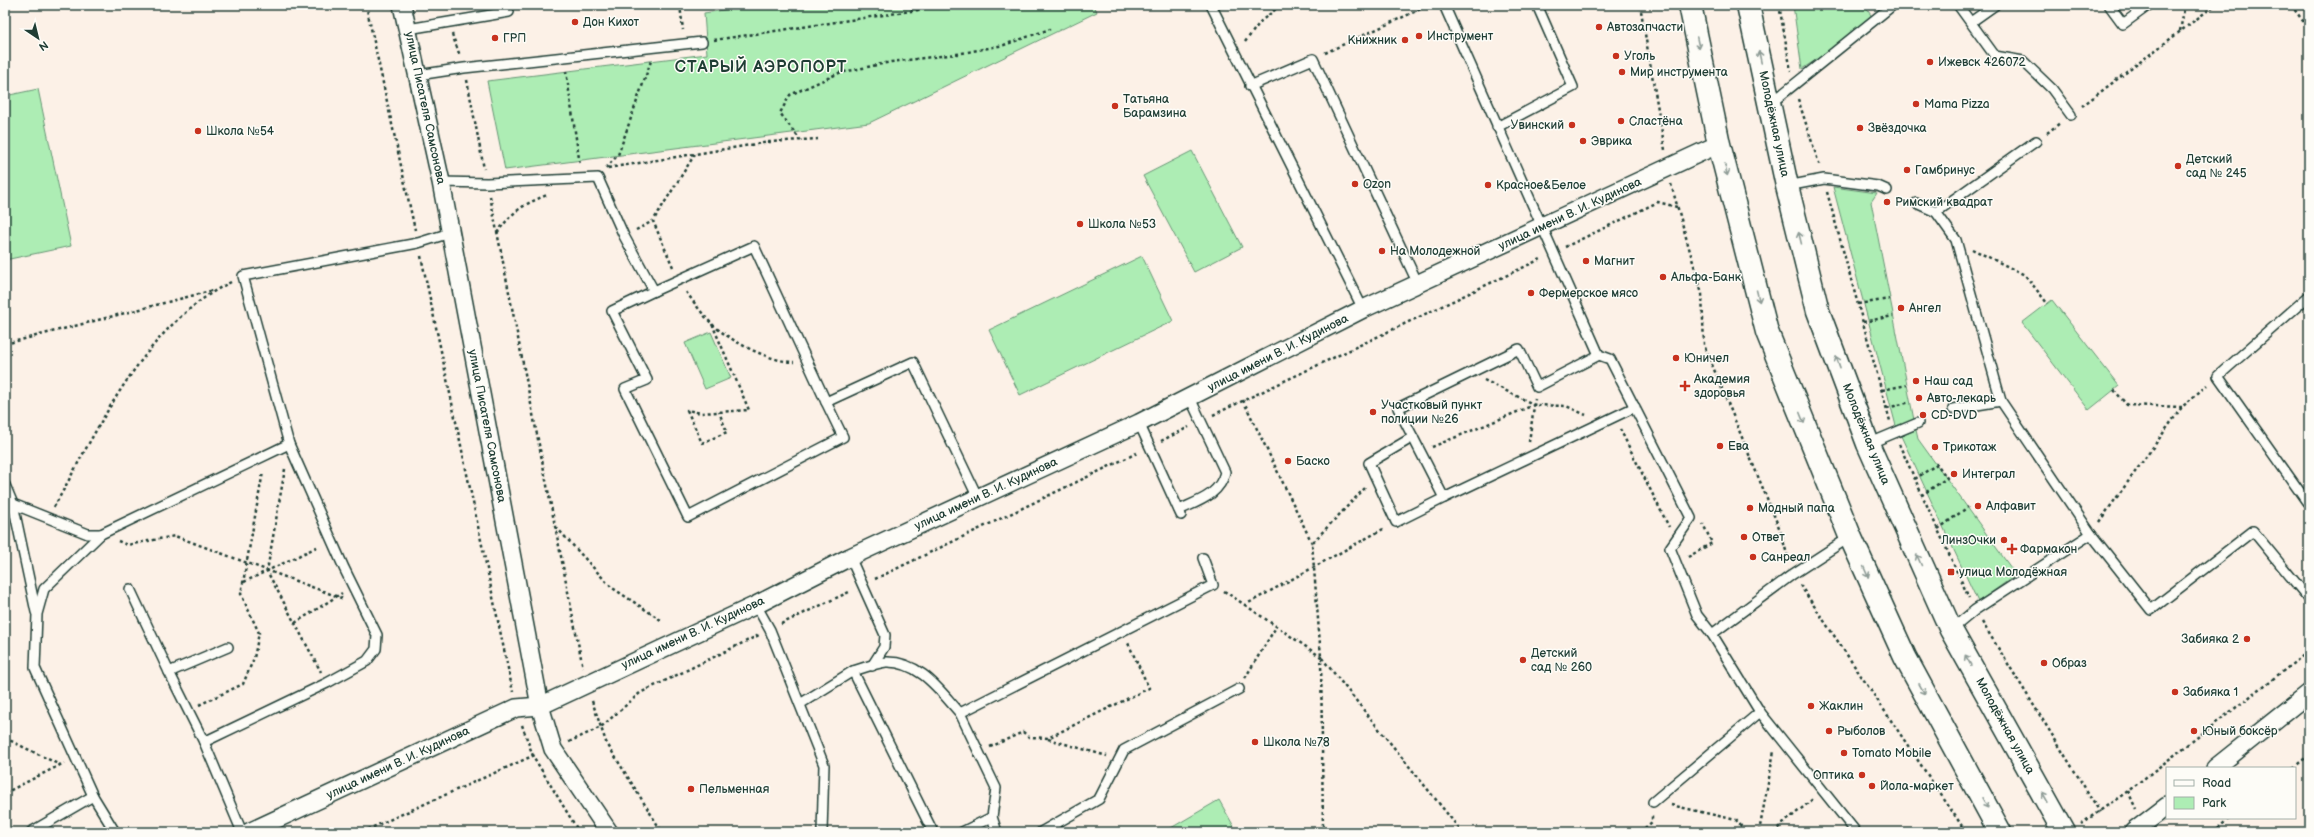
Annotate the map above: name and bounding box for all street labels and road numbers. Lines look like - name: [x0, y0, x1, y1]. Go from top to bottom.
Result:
- street label: улица Писателя Самсонова: [401, 30, 449, 186]
- street label: Молодёжная улица: [1755, 70, 1793, 178]
- street label: улица имени В. И. Кудинова: [1496, 174, 1644, 254]
- street label: улица имени В. И. Кудинова: [1205, 311, 1351, 395]
- street label: улица Писателя Самсонова: [465, 348, 509, 504]
- street label: Молодёжная улица: [1839, 381, 1893, 487]
- street label: улица имени В. И. Кудинова: [912, 454, 1060, 534]
- street label: улица имени В. И. Кудинова: [619, 593, 767, 673]
- street label: Молодёжная улица: [1972, 675, 2038, 777]
- street label: улица имени В. И. Кудинова: [324, 723, 472, 803]

